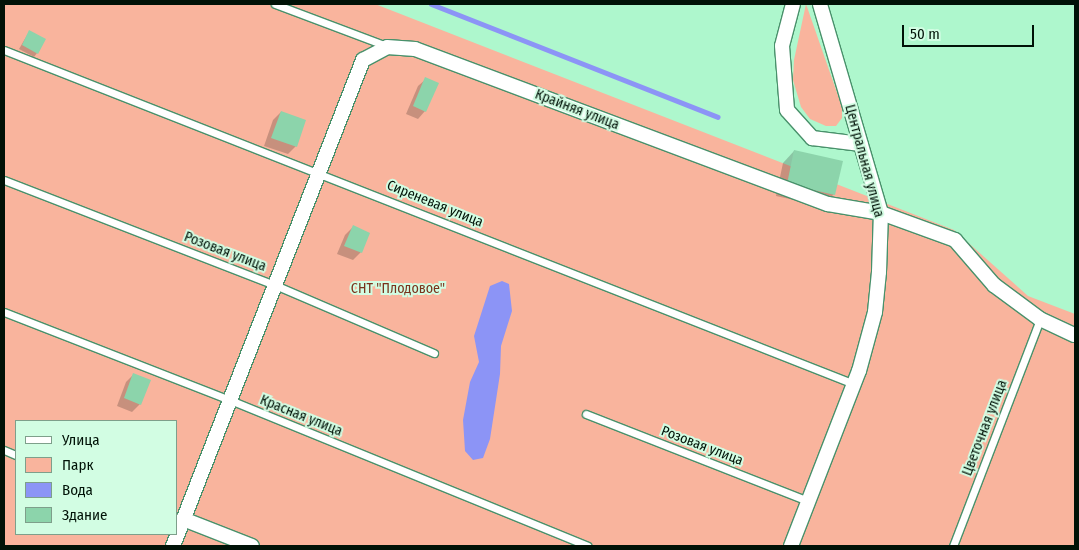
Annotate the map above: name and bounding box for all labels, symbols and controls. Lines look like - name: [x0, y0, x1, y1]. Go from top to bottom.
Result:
- scale bar: [904, 15, 1036, 47]
- text: 50 m: [910, 25, 940, 43]
- street label: Крайняя улица: [532, 86, 622, 134]
- street label: Центральная улица: [841, 103, 887, 219]
- street label: Сиреневая улица: [384, 177, 486, 231]
- street label: Розовая улица: [182, 229, 268, 275]
- park label: СНТ "Плодовое": [351, 281, 445, 297]
- street label: Цветочная улица: [959, 378, 1011, 478]
- street label: Красная улица: [257, 392, 345, 440]
- legend: [15, 420, 178, 535]
- street label: Розовая улица: [659, 423, 745, 469]
- text: Улица: [62, 431, 100, 449]
- text: Парк: [62, 456, 93, 474]
- text: Вода: [62, 481, 93, 499]
- text: Здание: [62, 506, 108, 524]

